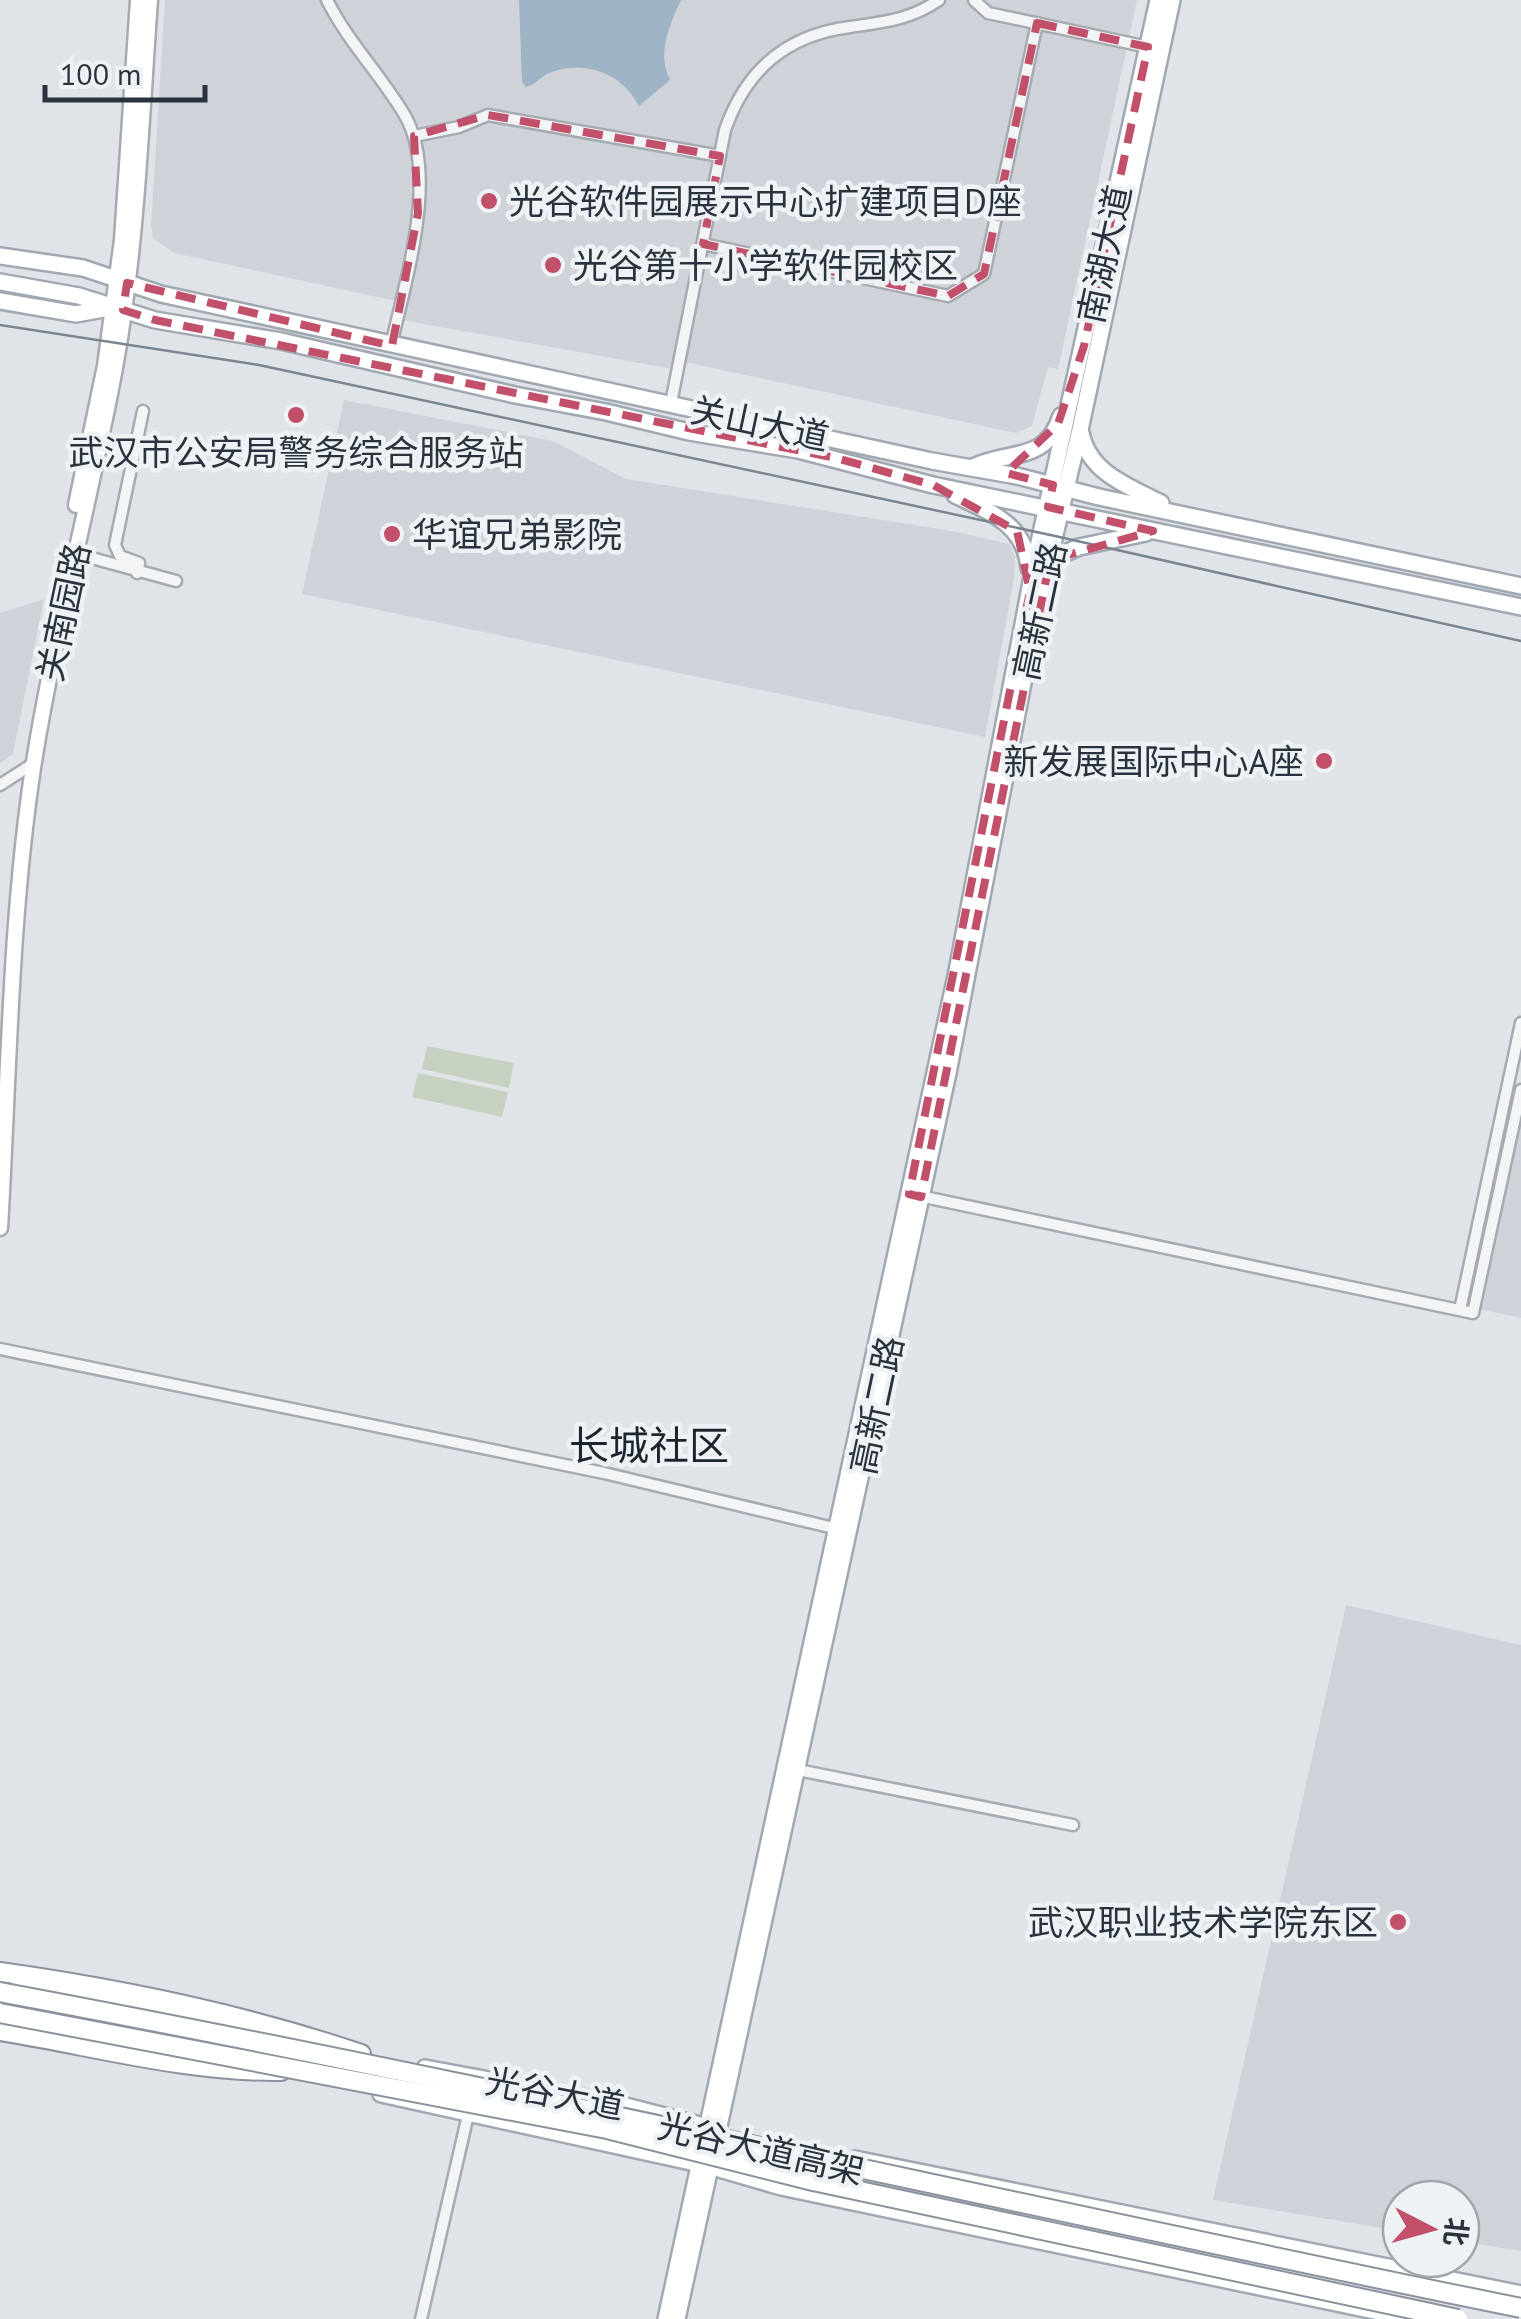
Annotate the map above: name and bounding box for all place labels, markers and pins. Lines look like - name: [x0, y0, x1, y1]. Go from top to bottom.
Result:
- place label: 光谷软件园展示中心扩建项目D座: [509, 178, 1022, 224]
- marker: 光谷软件园展示中心扩建项目D座: [478, 190, 500, 212]
- place label: 光谷第十小学软件园校区: [573, 242, 958, 288]
- marker: 光谷第十小学软件园校区: [542, 254, 564, 276]
- marker: 武汉市公安局警务综合服务站: [285, 404, 307, 426]
- place label: 武汉市公安局警务综合服务站: [68, 429, 524, 475]
- place label: 华谊兄弟影院: [412, 511, 622, 557]
- marker: 华谊兄弟影院: [381, 523, 403, 545]
- place label: 新发展国际中心A座: [1004, 738, 1304, 784]
- marker: 新发展国际中心A座: [1313, 750, 1335, 772]
- place label: 武汉职业技术学院东区: [1028, 1899, 1378, 1945]
- marker: 武汉职业技术学院东区: [1387, 1911, 1409, 1933]

